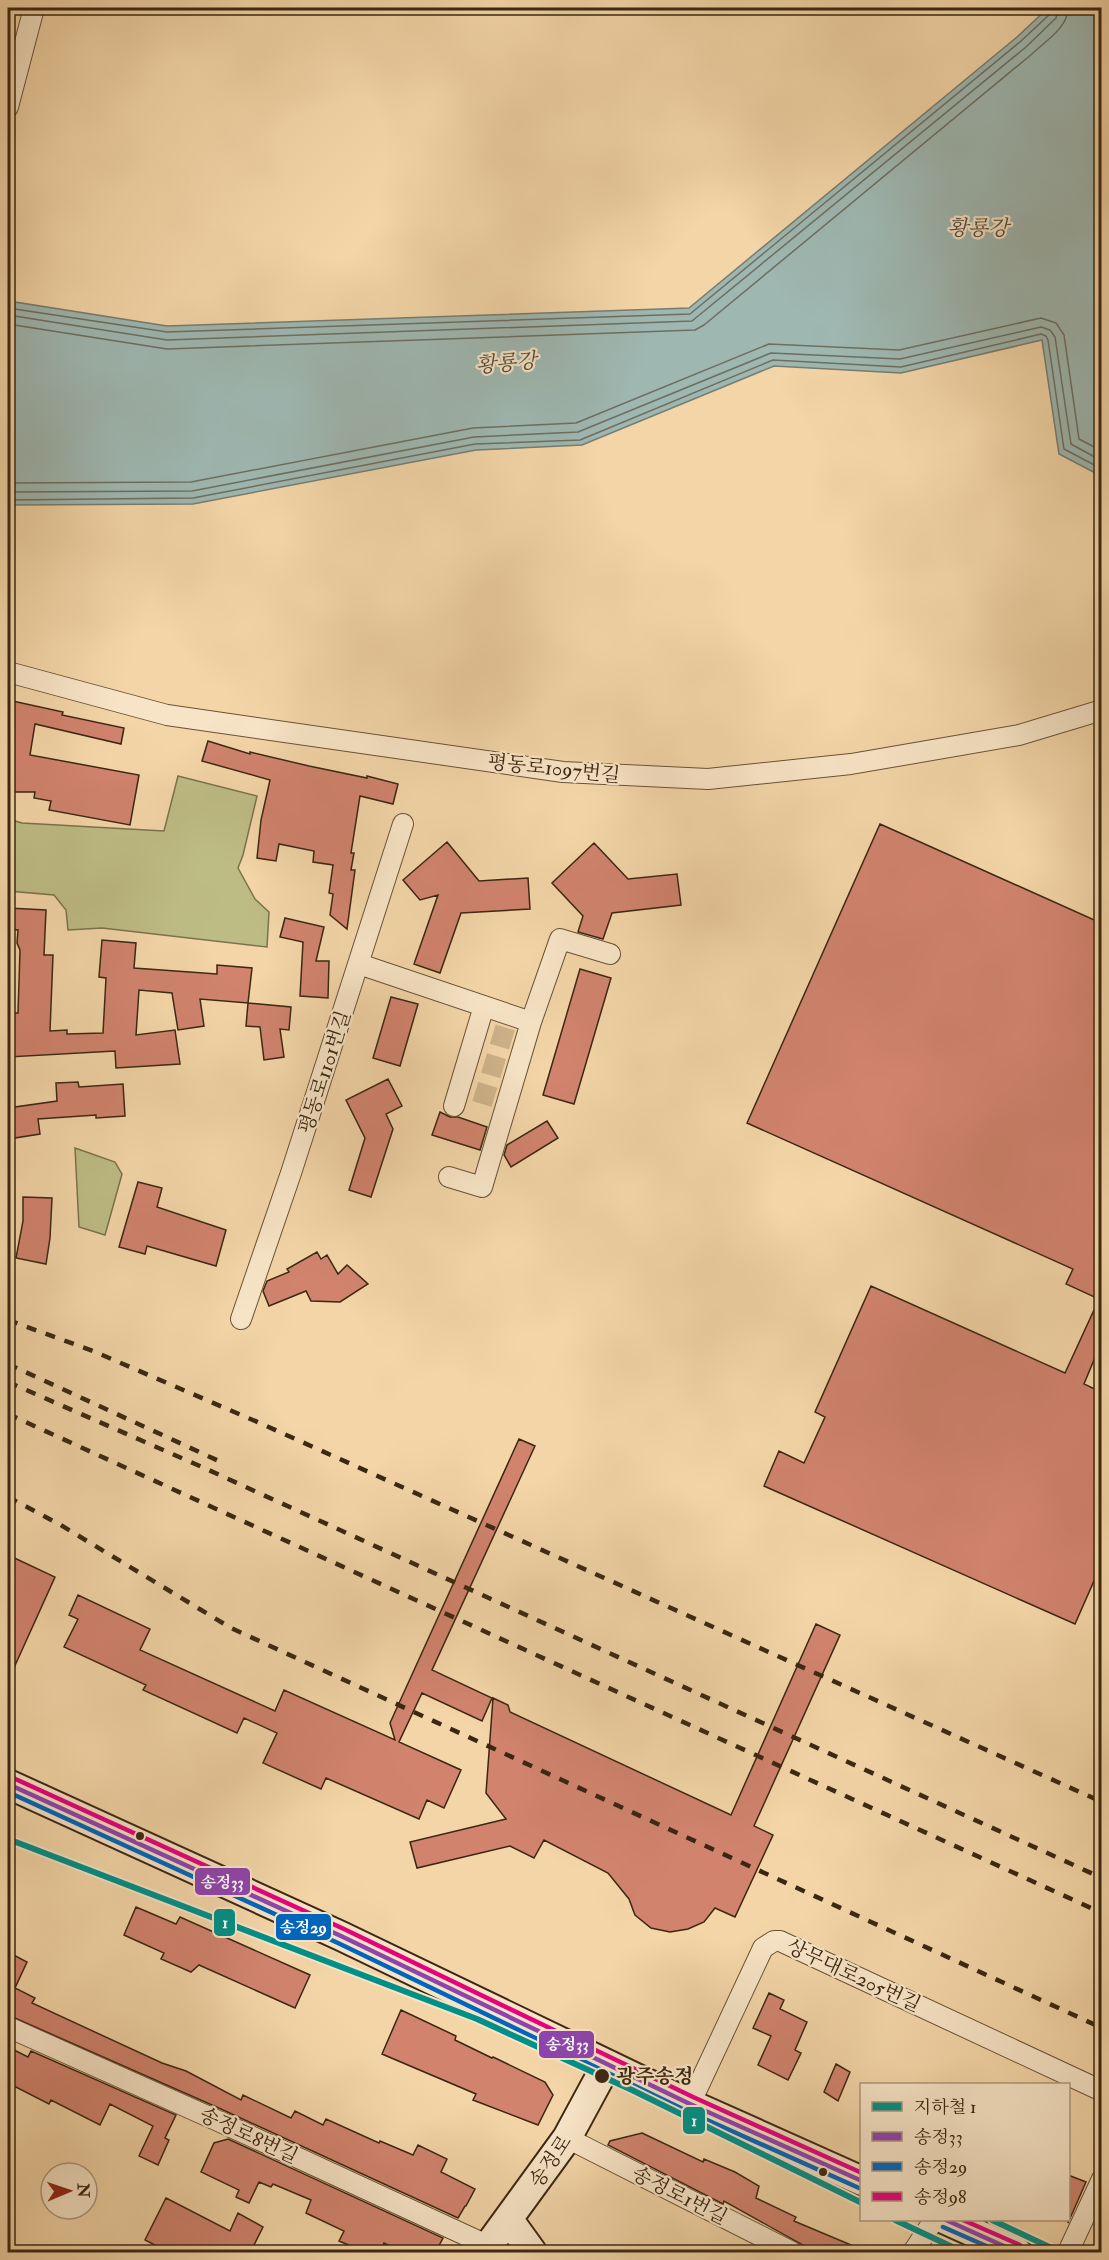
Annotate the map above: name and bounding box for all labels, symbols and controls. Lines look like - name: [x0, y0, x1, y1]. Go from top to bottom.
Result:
- water label: 황룡강: [948, 215, 1011, 242]
- water label: 황룡강: [475, 347, 540, 380]
- street label: 평동로1097번길: [486, 749, 622, 788]
- street label: 평동로1101번길: [293, 1007, 356, 1137]
- unlabelled marker: [134, 1830, 146, 1842]
- line badge: 송정33: [194, 1867, 251, 1896]
- text: 송정33: [200, 1873, 244, 1893]
- line badge: 1: [213, 1908, 236, 1937]
- text: 1: [222, 1913, 228, 1933]
- line badge: 송정29: [275, 1913, 332, 1941]
- text: 송정29: [279, 1918, 327, 1938]
- street label: 상무대로205번길: [783, 1933, 925, 2017]
- line badge: 송정33: [538, 2030, 595, 2059]
- text: 송정33: [545, 2035, 589, 2055]
- place label: 광주송정: [616, 2064, 693, 2089]
- marker: 광주송정: [593, 2067, 611, 2085]
- legend: [860, 2083, 1070, 2221]
- text: 지하철 1: [914, 2096, 976, 2119]
- street label: 송정로8번길: [195, 2102, 302, 2169]
- line badge: 1: [682, 2106, 706, 2135]
- text: 1: [691, 2111, 697, 2131]
- text: 송정33: [914, 2126, 963, 2149]
- street label: 송정로: [524, 2130, 577, 2192]
- text: 송정29: [914, 2156, 967, 2179]
- north arrow: [39, 2161, 99, 2221]
- street label: 송정로1번길: [628, 2161, 732, 2230]
- unlabelled marker: [817, 2166, 829, 2178]
- text: N: [73, 2182, 93, 2199]
- text: 송정98: [914, 2186, 966, 2209]

